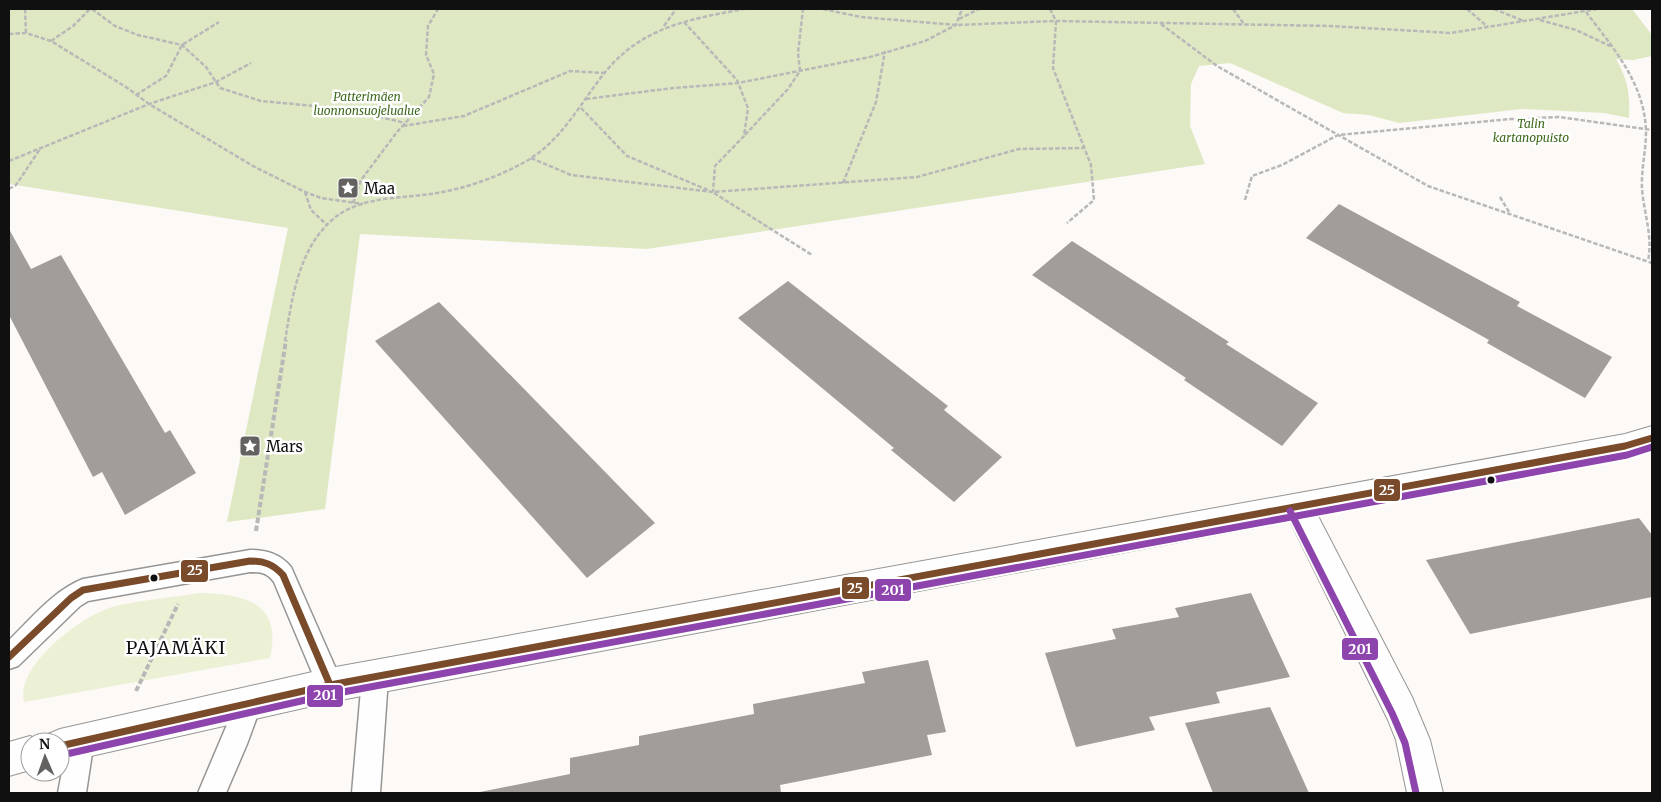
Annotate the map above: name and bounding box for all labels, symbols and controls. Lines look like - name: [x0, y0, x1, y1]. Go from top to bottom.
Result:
- park label: Patterimäen luonnonsuojelualue: [314, 89, 420, 118]
- park label: Talin kartanopuisto: [1493, 116, 1569, 145]
- place icon: Maa: [336, 176, 360, 200]
- place label: Maa: [364, 179, 395, 198]
- place icon: Mars: [238, 434, 262, 458]
- place label: Mars: [266, 437, 303, 456]
- unlabelled marker: [1486, 475, 1496, 485]
- line badge: 25: [1373, 478, 1401, 502]
- text: 25: [1379, 481, 1395, 499]
- line badge: 25: [180, 559, 209, 583]
- text: 25: [187, 561, 203, 579]
- unlabelled marker: [149, 573, 159, 583]
- line badge: 25: [841, 576, 870, 600]
- line badge: 201: [874, 578, 912, 602]
- text: 25: [847, 579, 863, 597]
- text: 201: [881, 581, 905, 599]
- district label: PAJAMÄKI: [126, 636, 226, 659]
- line badge: 201: [1341, 637, 1379, 661]
- text: 201: [1348, 640, 1372, 658]
- line badge: 201: [306, 684, 344, 708]
- text: 201: [313, 686, 337, 704]
- north arrow: [20, 732, 70, 782]
- text: N: [39, 735, 50, 753]

